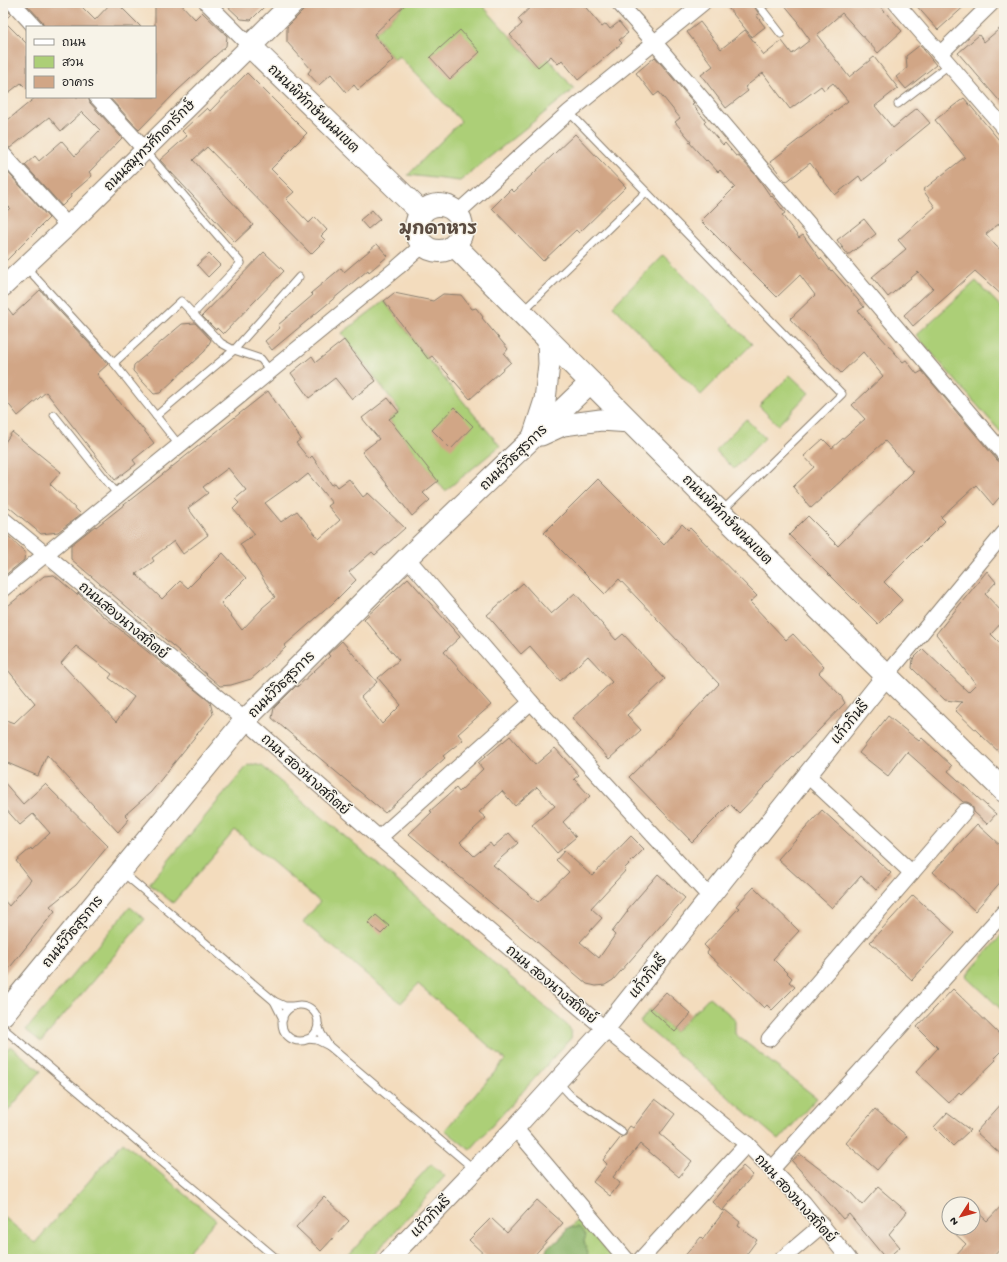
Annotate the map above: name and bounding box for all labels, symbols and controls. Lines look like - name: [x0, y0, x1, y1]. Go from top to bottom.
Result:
- legend: [26, 26, 156, 98]
- text: ถนน: [62, 37, 86, 51]
- text: สวน: [62, 57, 83, 71]
- street label: ถนนพิทักษ์พนมเขต: [263, 60, 364, 158]
- text: อาคาร: [62, 77, 94, 91]
- street label: ถนนสมุทรศักดารักษ์: [99, 95, 200, 196]
- district label: มุกดาหาร: [399, 220, 477, 241]
- street label: ถนนวิวิธสุรการ: [477, 422, 552, 495]
- street label: ถนนพิทักษ์พนมเขต: [678, 470, 777, 569]
- street label: ถนนสองนางสถิตย์: [74, 577, 173, 664]
- street label: ถนนวิวิธสุรการ: [245, 648, 320, 723]
- street label: แก้วกินรี: [827, 697, 874, 749]
- street label: ถนน สองนางสถิตย์: [256, 729, 354, 820]
- street label: ถนนวิวิธสุรการ: [39, 893, 108, 972]
- street label: ถนน สองนางสถิตย์: [501, 941, 601, 1029]
- street label: แก้วกินรี: [625, 951, 672, 1003]
- street label: ถนน สองนางสถิตย์: [750, 1150, 841, 1248]
- street label: แก้วกินรี: [407, 1192, 456, 1242]
- north arrow: [941, 1196, 981, 1236]
- text: N: [948, 1214, 961, 1227]

